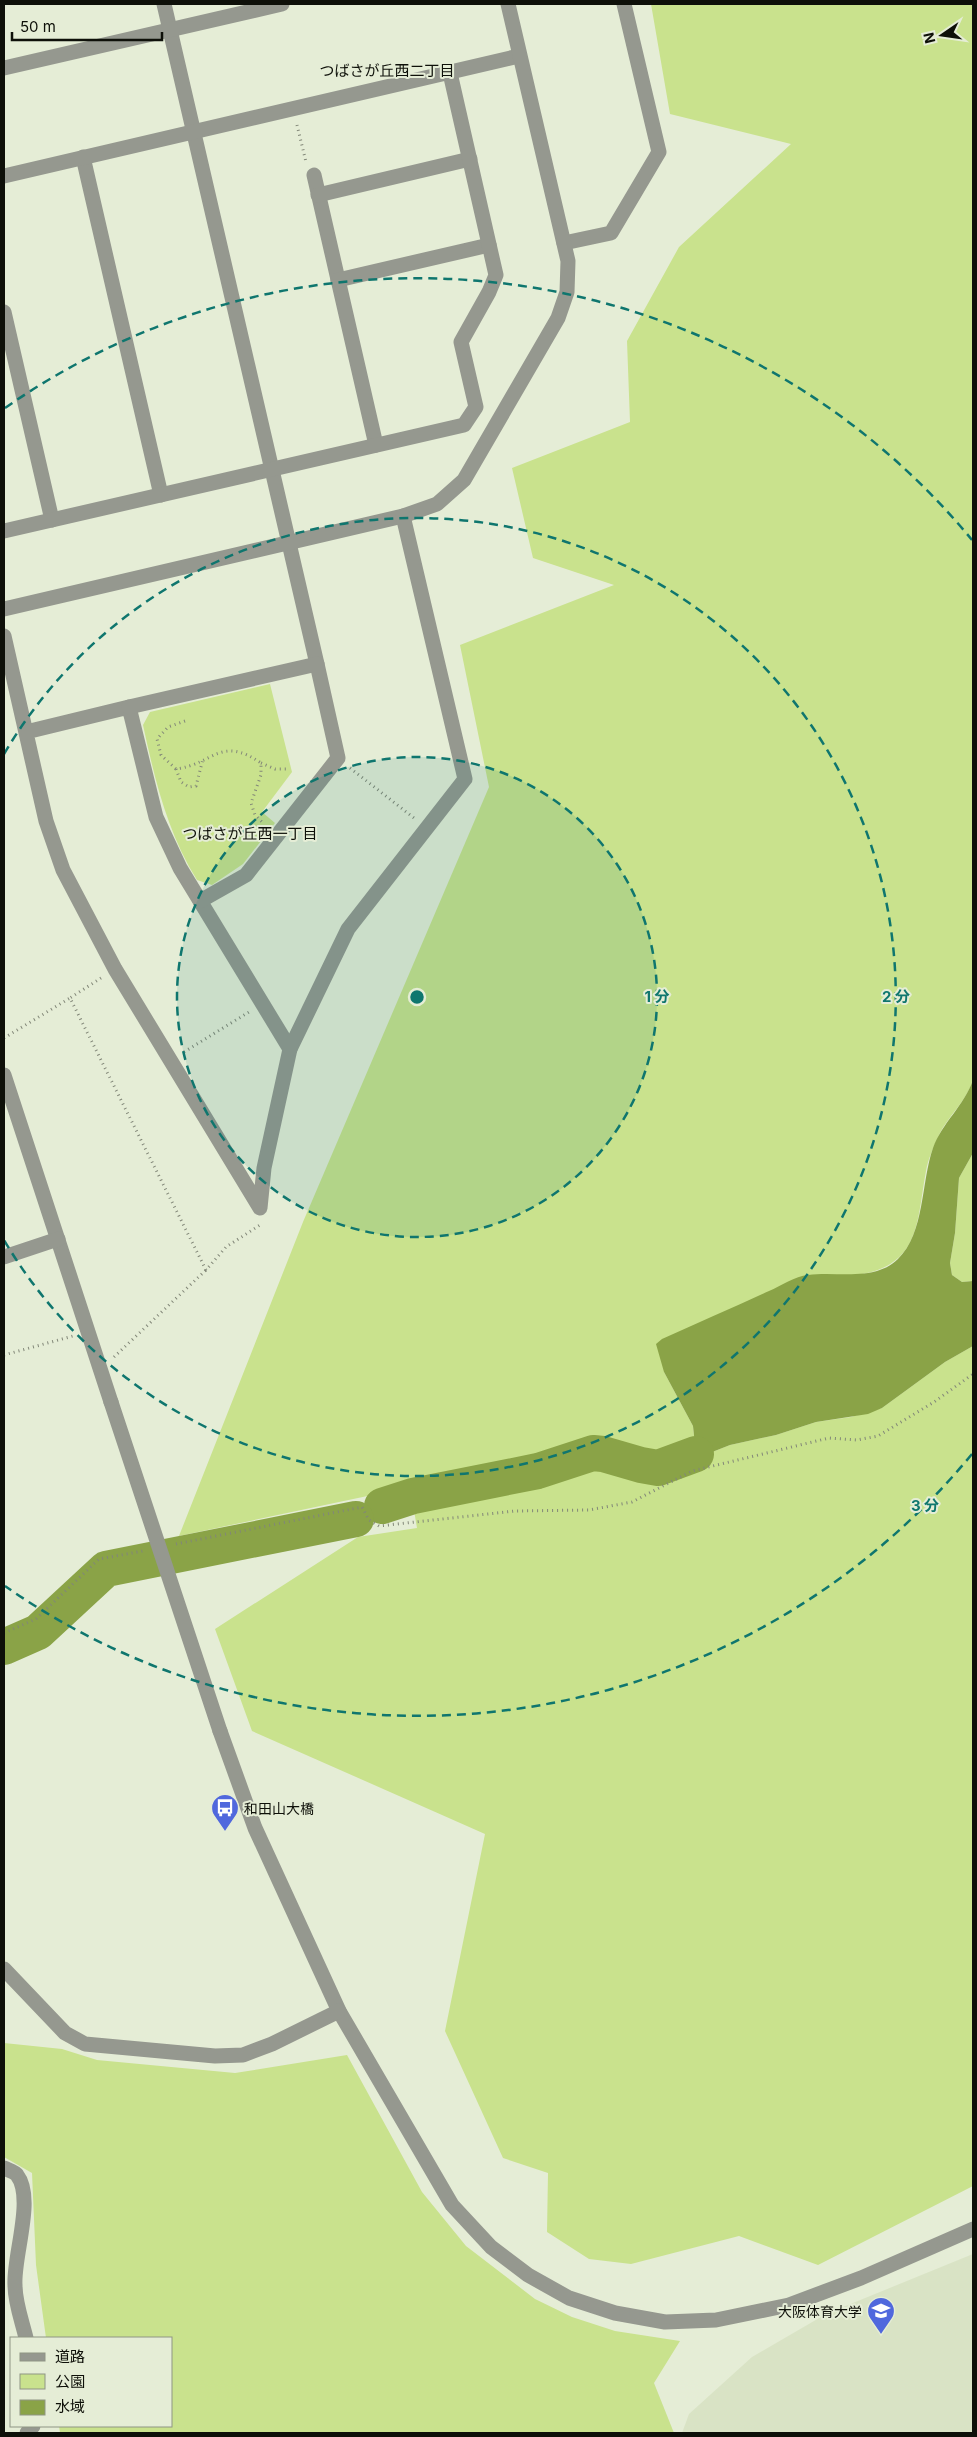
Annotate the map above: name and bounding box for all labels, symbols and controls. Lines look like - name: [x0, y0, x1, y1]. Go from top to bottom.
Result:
- scale bar: [12, 10, 162, 42]
- north arrow: [917, 10, 967, 60]
- text: 50 m: [20, 17, 56, 36]
- text: N: [919, 31, 938, 45]
- district label: つばさが丘西二丁目: [319, 61, 455, 80]
- district label: つばさが丘西一丁目: [182, 824, 318, 843]
- text: 1 分: [644, 987, 670, 1006]
- text: 2 分: [882, 987, 910, 1006]
- centre of rings: [408, 988, 426, 1006]
- text: 3 分: [911, 1496, 939, 1515]
- bus stop icon: 和田山大橋: [210, 1793, 240, 1832]
- place label: 和田山大橋: [244, 1800, 314, 1817]
- school or university icon: 大阪体育大学: [866, 2296, 896, 2335]
- place label: 大阪体育大学: [778, 2303, 862, 2320]
- legend: [10, 2337, 172, 2427]
- text: 道路: [55, 2347, 85, 2366]
- text: 公園: [55, 2372, 85, 2391]
- text: 水域: [55, 2397, 85, 2416]

